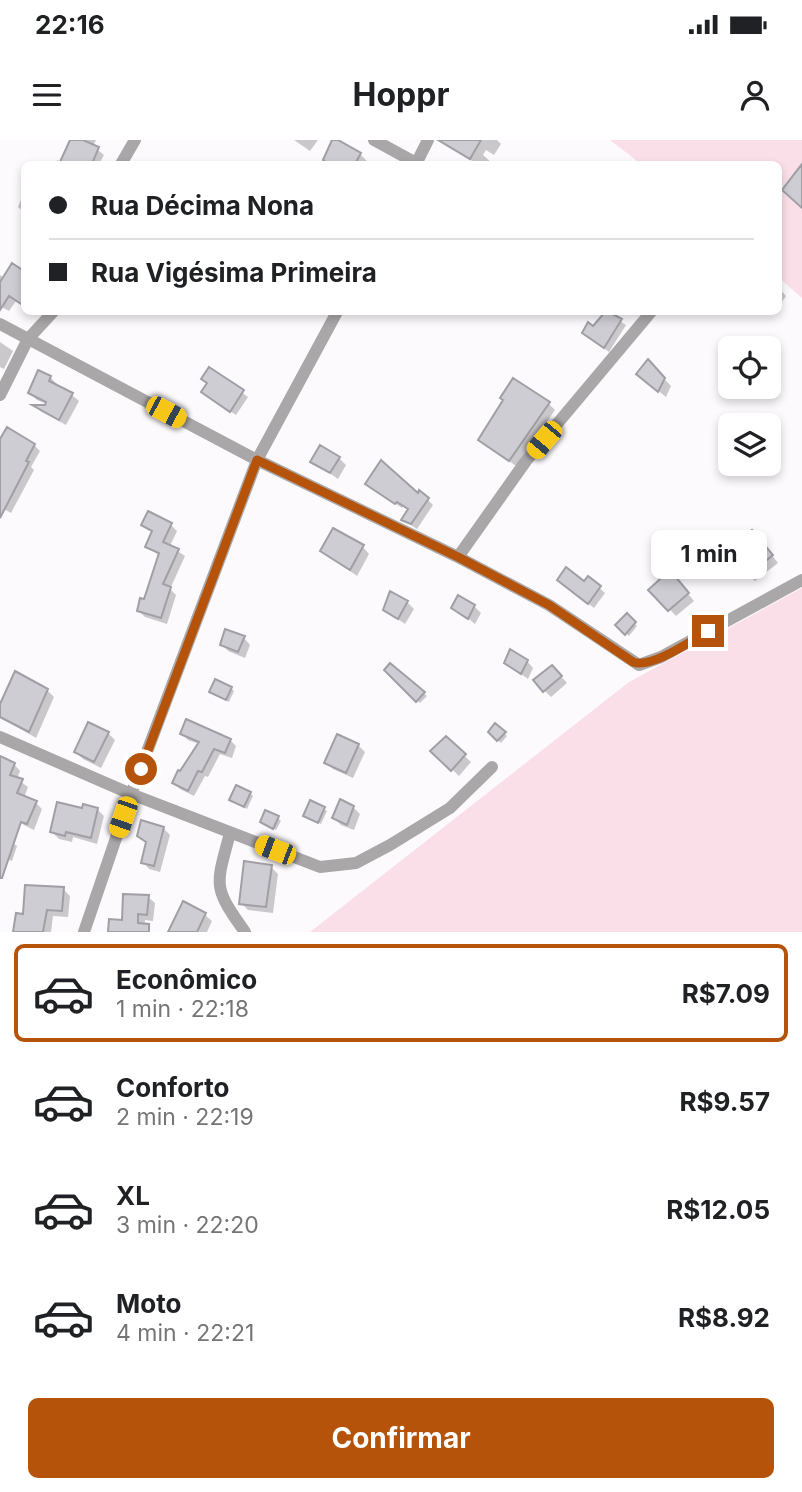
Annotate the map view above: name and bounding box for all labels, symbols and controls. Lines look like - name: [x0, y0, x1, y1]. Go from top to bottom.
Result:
- text: 22:16: [35, 9, 105, 40]
- text: Hoppr: [353, 75, 449, 114]
- icon: menu: [28, 76, 66, 114]
- icon: person: [736, 76, 774, 114]
- text: Rua Décima Nona: [91, 190, 314, 221]
- text: Rua Vigésima Primeira: [91, 257, 377, 288]
- map controls: [718, 336, 781, 476]
- button: locate: [718, 336, 781, 399]
- car: [143, 393, 190, 431]
- button: layers: [718, 413, 781, 476]
- car: [523, 417, 566, 463]
- callout: 1 min: [650, 530, 766, 578]
- text: 1 min: [681, 540, 737, 568]
- route end: [692, 615, 724, 647]
- route start: [125, 753, 157, 785]
- car: [107, 794, 140, 840]
- car: [252, 833, 299, 867]
- icon: car: [32, 962, 95, 1025]
- text: Econômico: [116, 964, 257, 995]
- text: R$7.09: [682, 978, 770, 1009]
- text: 1 min · 22:18: [116, 995, 249, 1023]
- icon: car: [32, 1070, 95, 1133]
- text: Conforto: [116, 1072, 229, 1103]
- text: R$9.57: [680, 1086, 770, 1117]
- text: 2 min · 22:19: [116, 1103, 254, 1131]
- icon: car: [32, 1178, 95, 1241]
- text: XL: [116, 1180, 150, 1211]
- text: R$12.05: [666, 1194, 770, 1225]
- text: 3 min · 22:20: [116, 1211, 259, 1239]
- icon: car: [32, 1286, 95, 1349]
- text: Moto: [116, 1288, 181, 1319]
- text: R$8.92: [678, 1302, 770, 1333]
- text: 4 min · 22:21: [116, 1319, 254, 1347]
- button: Confirmar: [28, 1398, 774, 1478]

